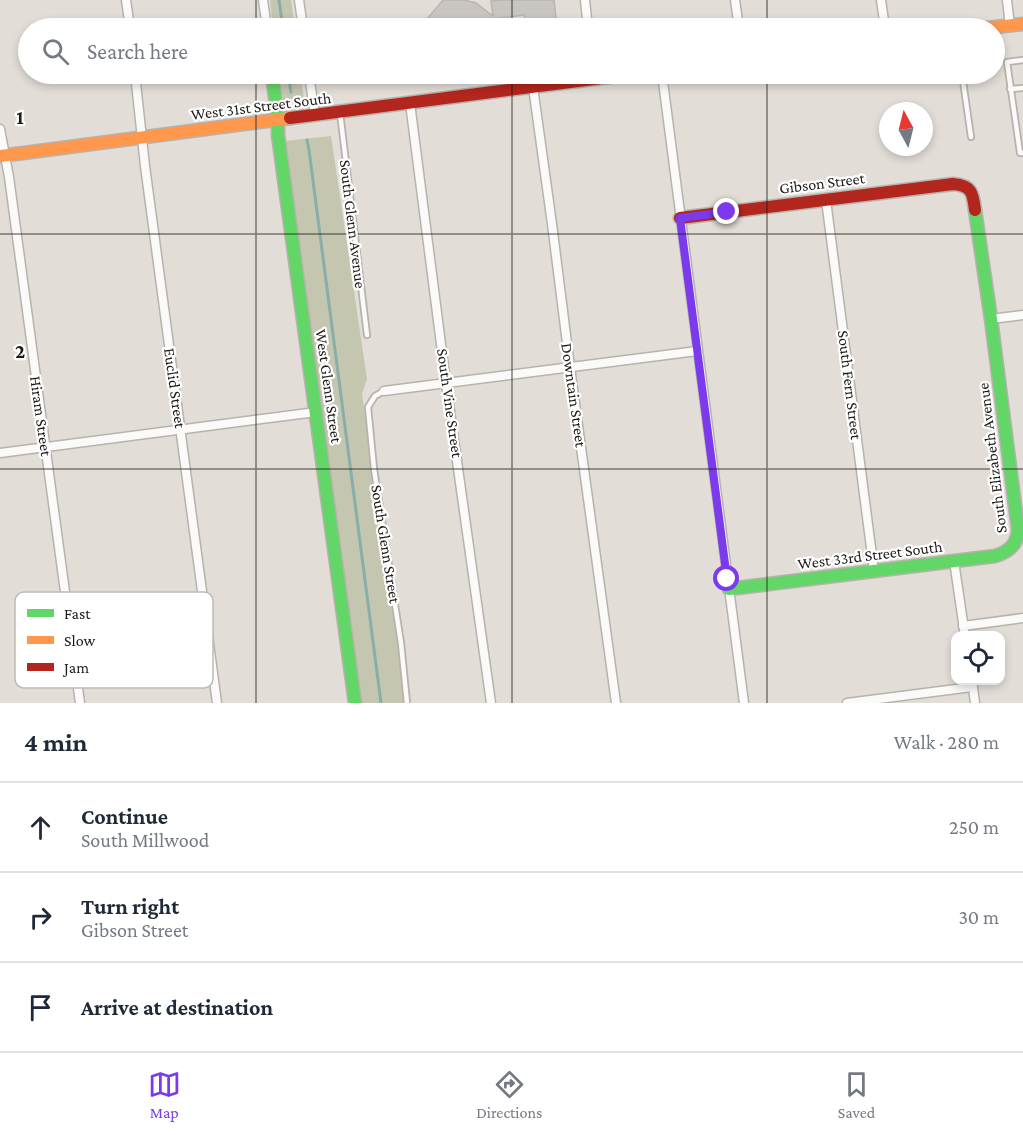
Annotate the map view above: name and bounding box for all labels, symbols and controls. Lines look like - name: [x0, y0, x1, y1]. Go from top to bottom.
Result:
- search box: [18, 18, 1005, 84]
- icon: search: [39, 35, 72, 68]
- text: Search here: [87, 39, 188, 64]
- street label: West 31st Street South: [190, 89, 333, 123]
- north arrow: [879, 102, 933, 156]
- text: 1: [16, 106, 24, 128]
- street label: South Glenn Avenue: [337, 159, 369, 289]
- street label: Gibson Street: [778, 169, 866, 197]
- route end: [713, 198, 739, 224]
- street label: West Glenn Street: [313, 328, 345, 445]
- street label: South Fern Street: [835, 329, 865, 441]
- text: 2: [15, 340, 25, 362]
- street label: Downtain Street: [558, 342, 590, 449]
- street label: Euclid Street: [161, 347, 189, 430]
- street label: South Vine Street: [434, 347, 466, 459]
- street label: Hiram Street: [27, 375, 55, 458]
- street label: South Elizabeth Avenue: [974, 382, 1010, 534]
- street label: South Glenn Street: [368, 483, 404, 605]
- street label: West 33rd Street South: [797, 538, 944, 572]
- route start: [713, 565, 739, 591]
- legend: [15, 592, 213, 688]
- text: Fast: [64, 605, 91, 622]
- map controls: [951, 631, 1005, 685]
- button: locate: [951, 631, 1005, 685]
- text: Slow: [64, 632, 96, 649]
- text: Jam: [62, 659, 89, 677]
- text: 4 min: [24, 728, 88, 757]
- text: Walk · 280 m: [894, 731, 999, 753]
- text: Continue: [81, 804, 168, 829]
- icon: ahead: [24, 811, 57, 844]
- text: 250 m: [949, 816, 999, 838]
- text: South Millwood: [81, 829, 209, 851]
- text: Turn right: [81, 894, 179, 919]
- icon: right: [24, 901, 57, 934]
- text: 30 m: [958, 906, 999, 928]
- text: Gibson Street: [81, 919, 188, 941]
- icon: arrive: [24, 991, 57, 1024]
- text: Arrive at destination: [81, 995, 273, 1020]
- tab: Map: [148, 1068, 181, 1121]
- tab: Directions: [476, 1068, 542, 1121]
- tab: Saved: [838, 1068, 875, 1121]

